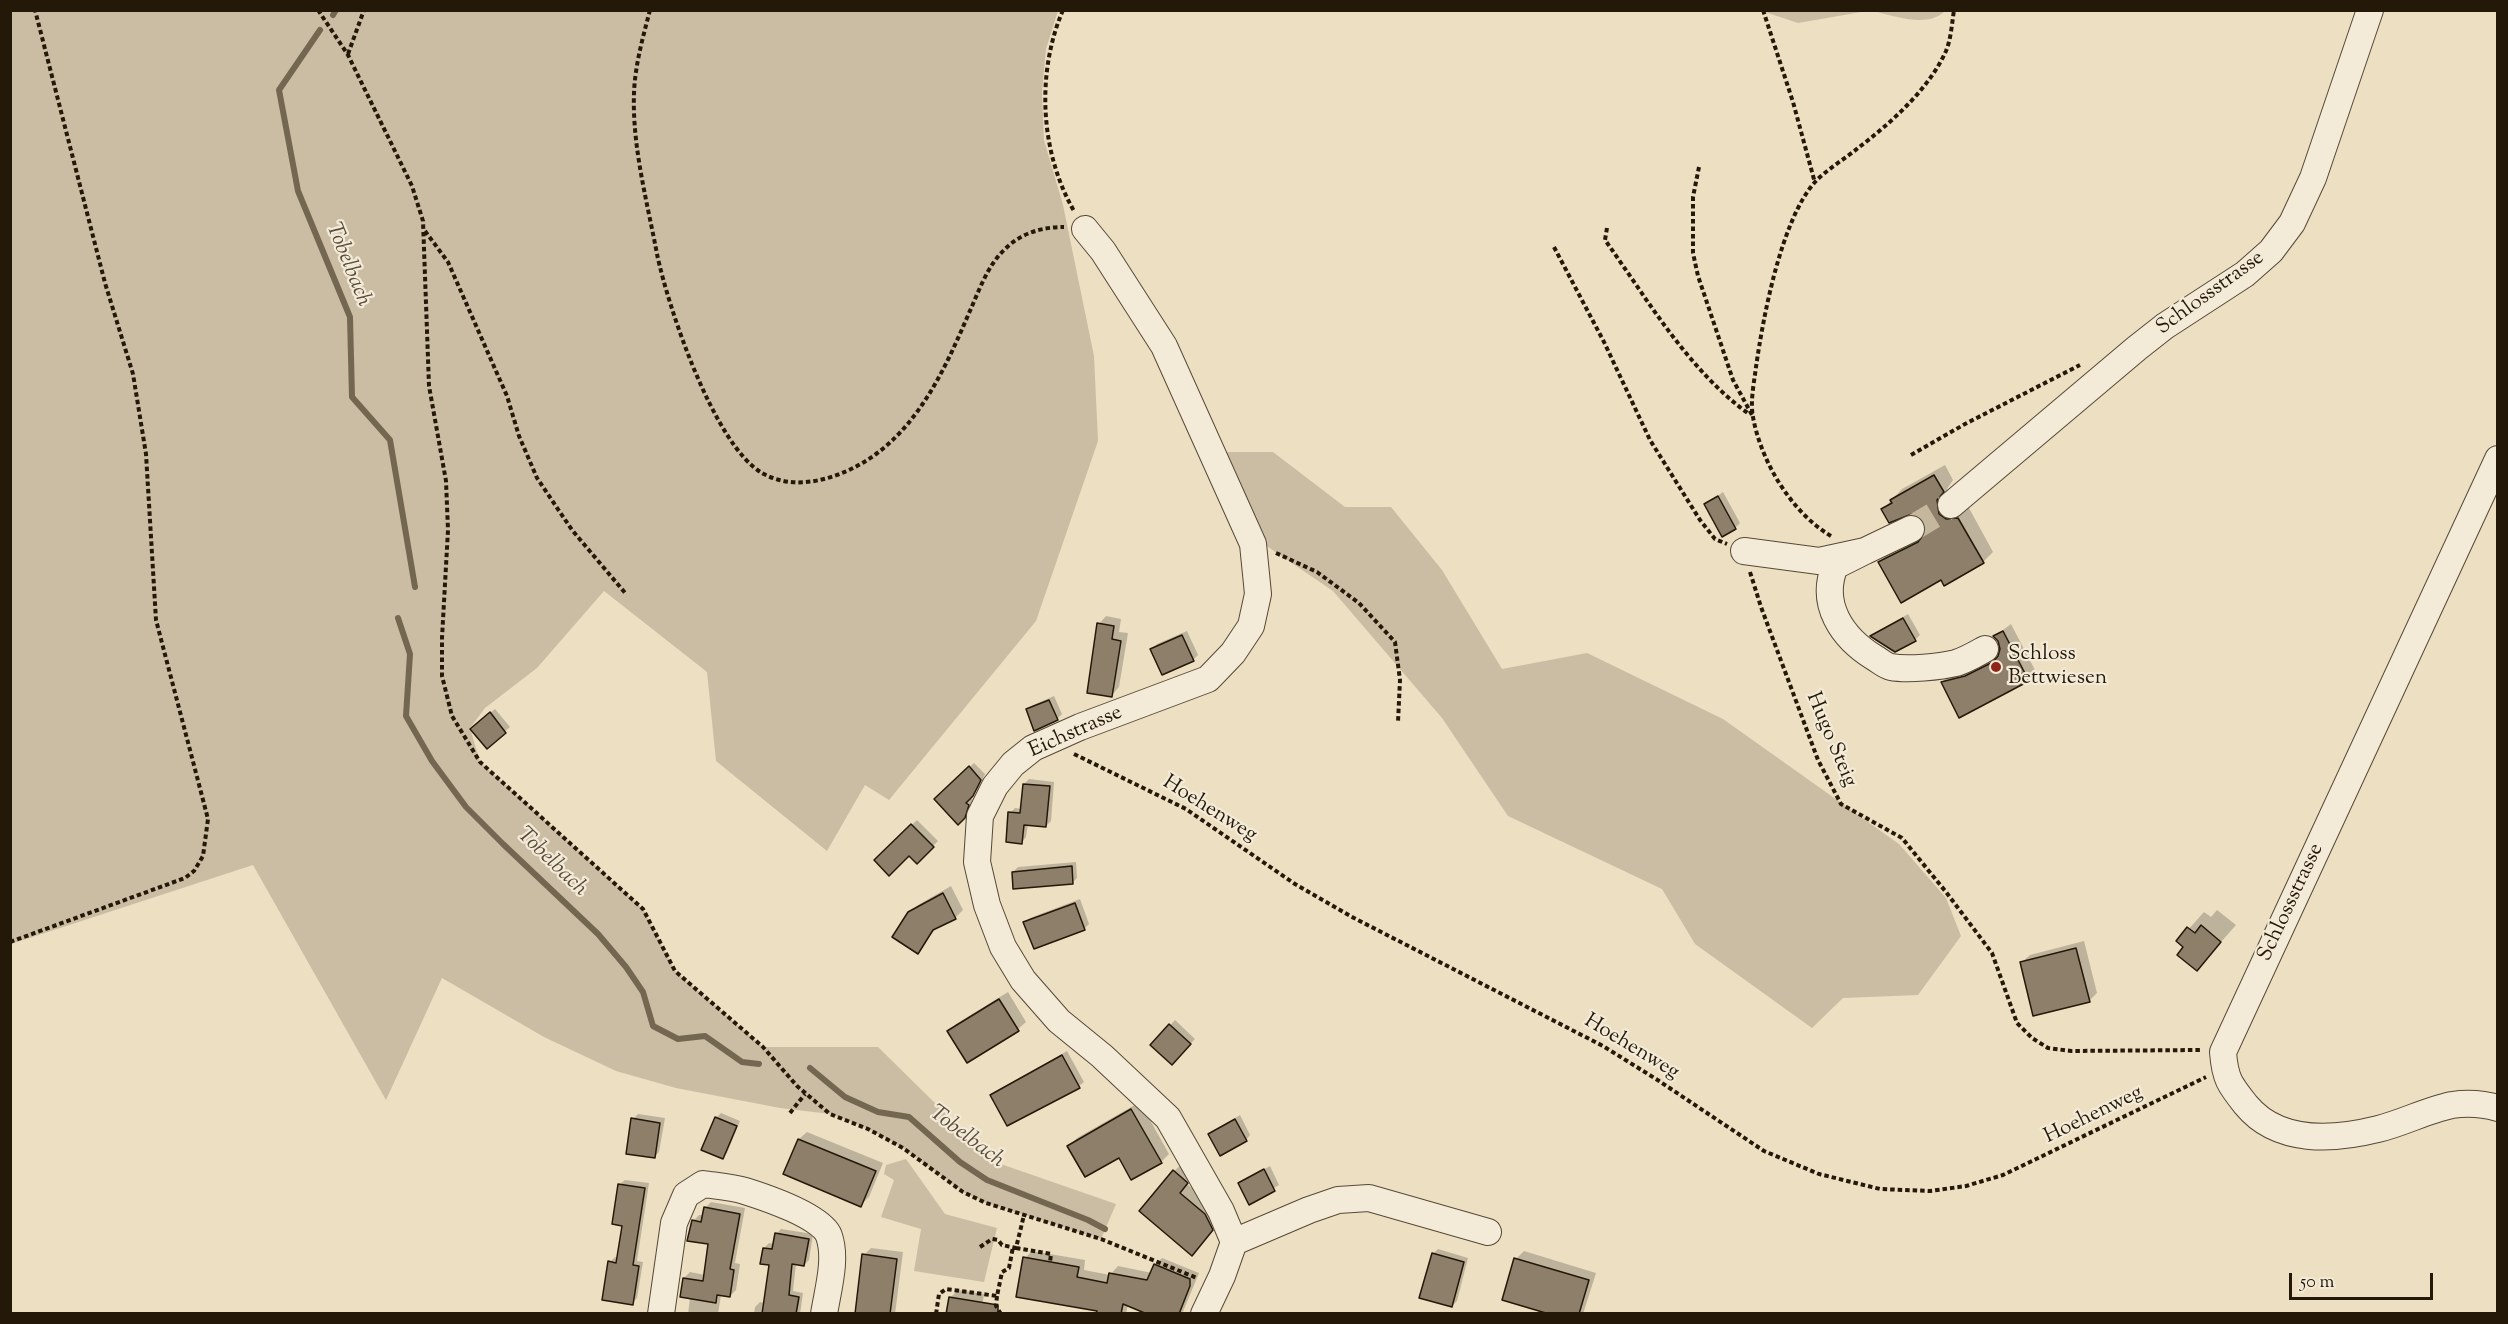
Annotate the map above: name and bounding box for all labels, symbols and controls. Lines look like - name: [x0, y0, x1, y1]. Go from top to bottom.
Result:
- water label: Tobelbach: [318, 219, 376, 311]
- street label: Schlossstrasse: [2152, 246, 2270, 342]
- place label: Schloss Bettwiesen: [2008, 642, 2107, 692]
- marker: Schloss Bettwiesen: [1989, 660, 2003, 674]
- street label: Hugo Steig: [1799, 689, 1861, 791]
- street label: Eichstrasse: [1025, 701, 1127, 765]
- street label: Hoehenweg: [1157, 771, 1261, 849]
- water label: Tobelbach: [510, 823, 592, 903]
- street label: Schlossstrasse: [2254, 840, 2330, 966]
- street label: Hoehenweg: [1579, 1010, 1683, 1086]
- street label: Hoehenweg: [2041, 1081, 2147, 1151]
- water label: Tobelbach: [923, 1101, 1009, 1175]
- scale bar: [2292, 1261, 2436, 1299]
- text: 50 m: [2300, 1270, 2334, 1296]

